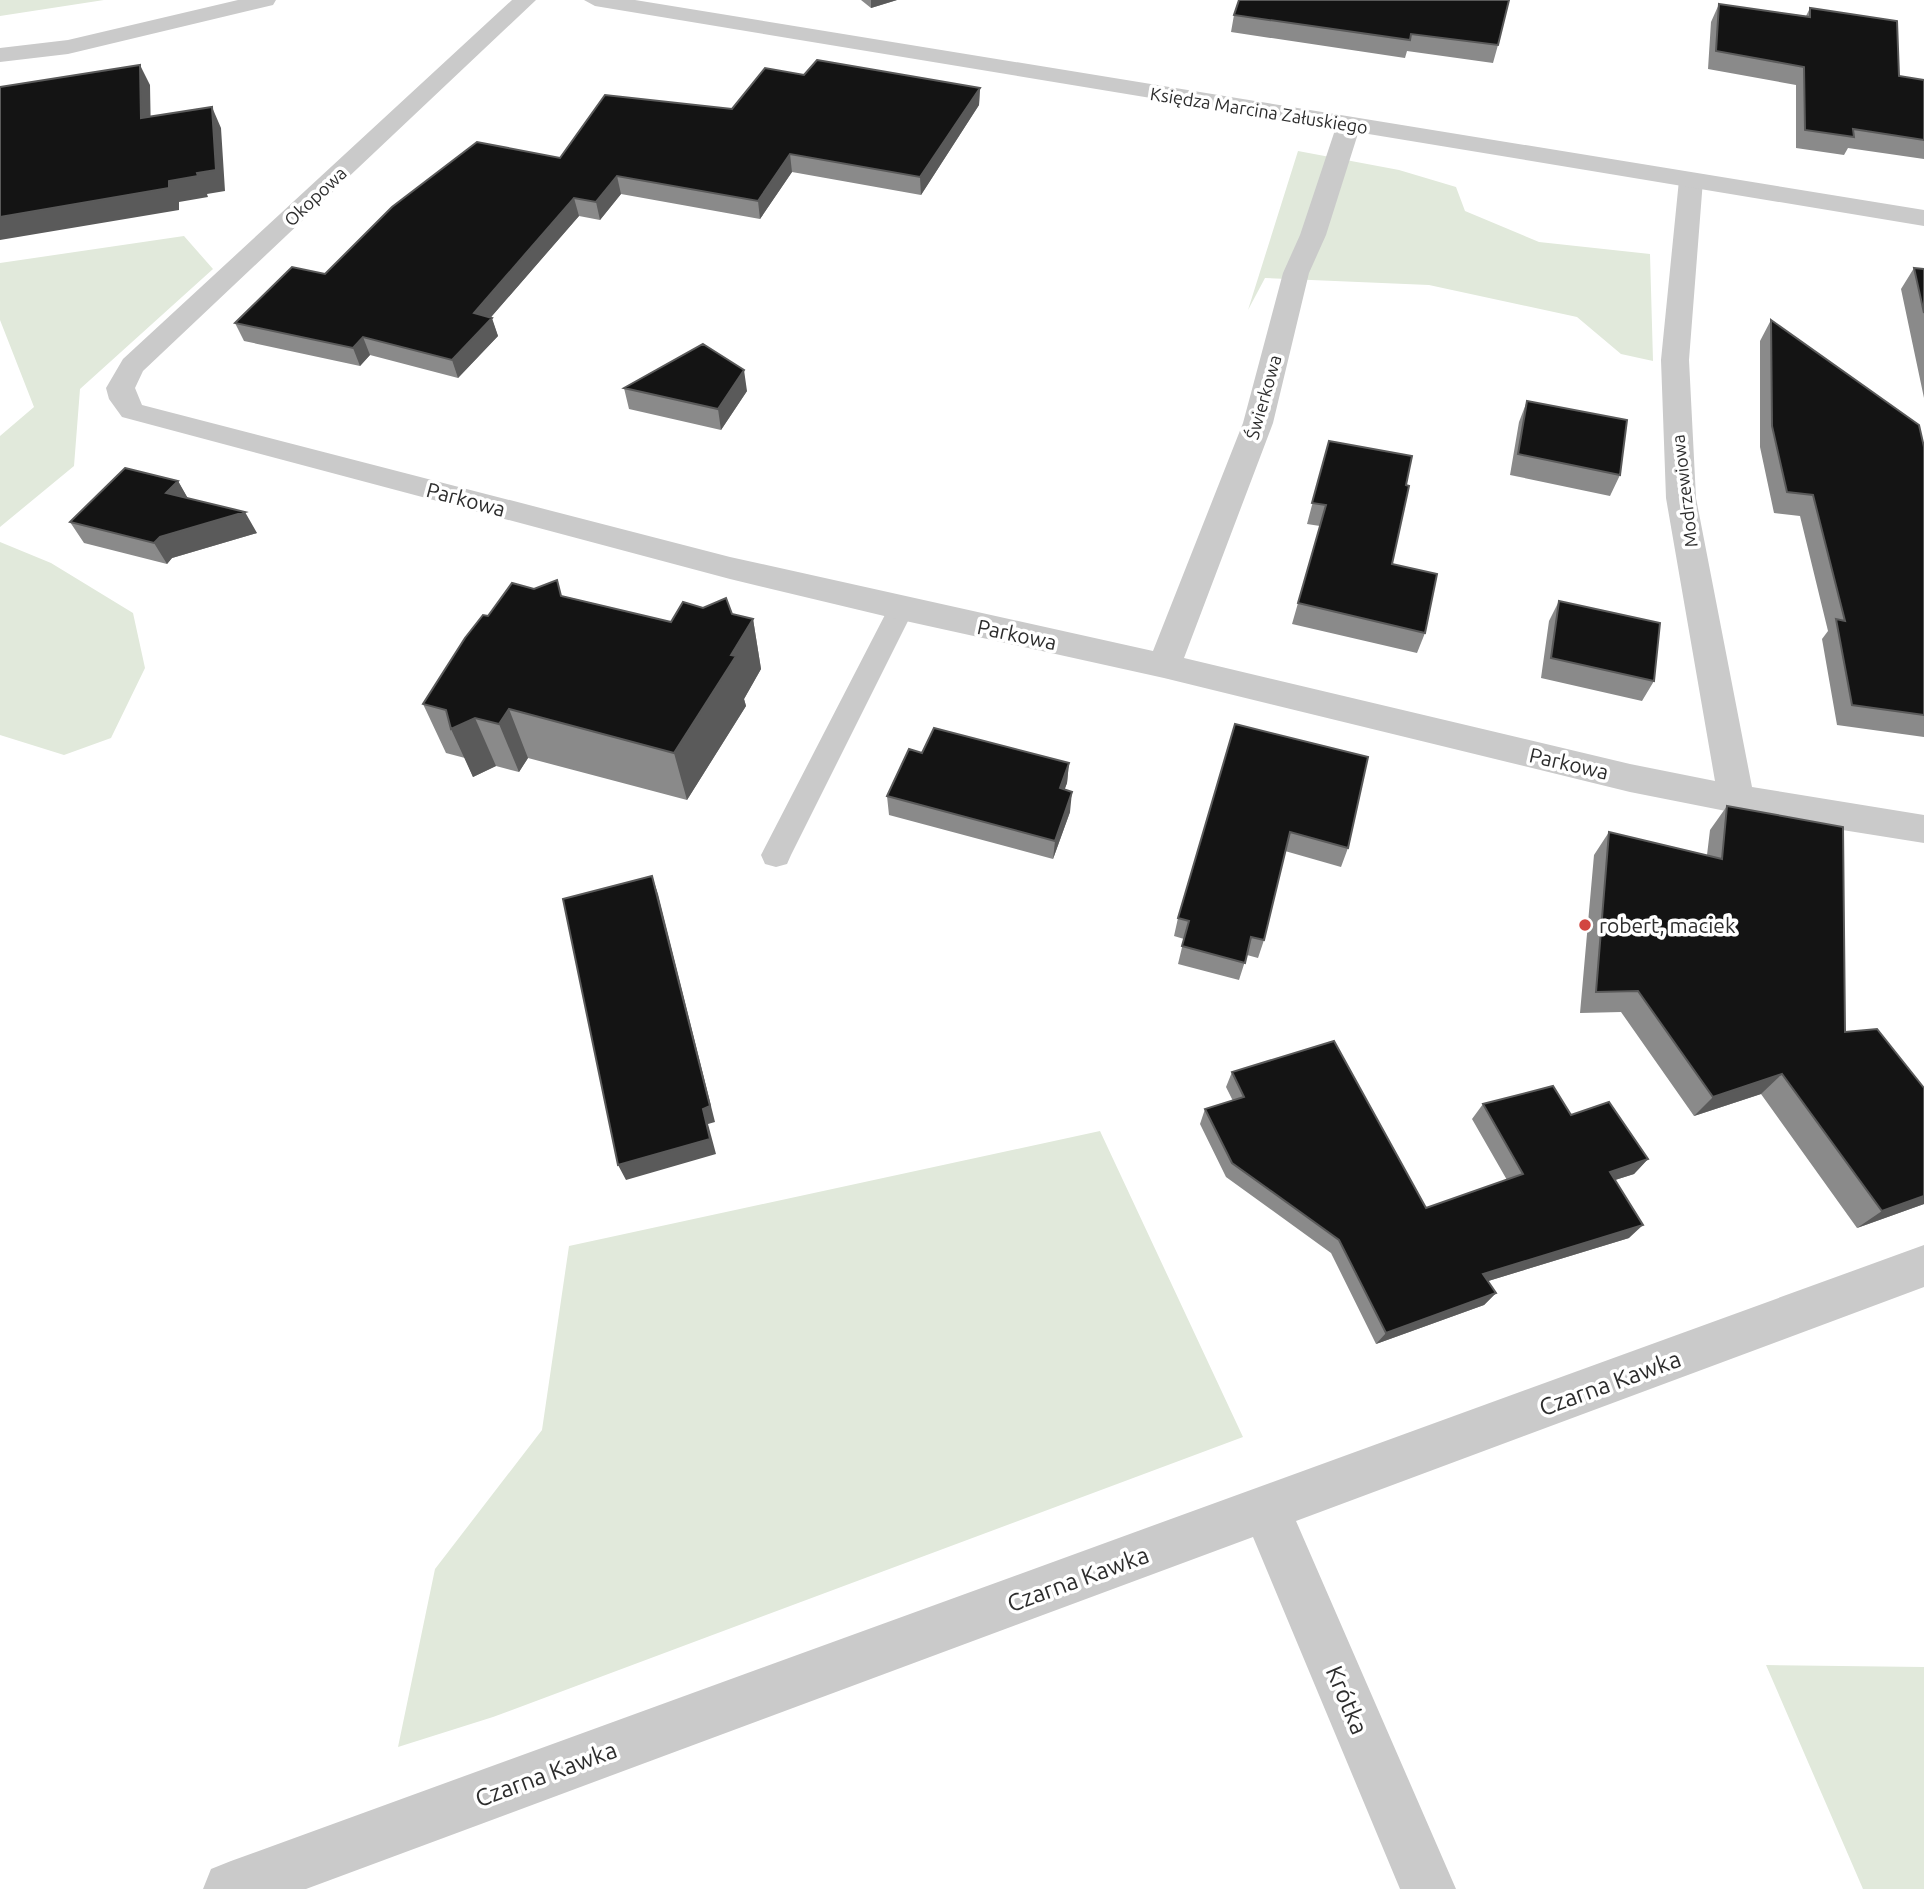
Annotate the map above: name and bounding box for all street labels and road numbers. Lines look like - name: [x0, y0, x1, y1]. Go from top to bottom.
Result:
- street label: Księdza Marcina Załuskiego: [1149, 83, 1369, 137]
- street label: Okopowa: [280, 162, 350, 230]
- street label: Świerkowa: [1240, 352, 1285, 442]
- street label: Modrzewiowa: [1667, 433, 1701, 549]
- street label: Parkowa: [424, 477, 508, 521]
- street label: Parkowa: [975, 614, 1059, 654]
- street label: Parkowa: [1527, 742, 1611, 784]
- street label: Czarna Kawka: [1536, 1345, 1684, 1421]
- street label: Czarna Kawka: [1004, 1541, 1152, 1617]
- street label: Krótka: [1321, 1662, 1373, 1738]
- street label: Czarna Kawka: [472, 1736, 620, 1812]

